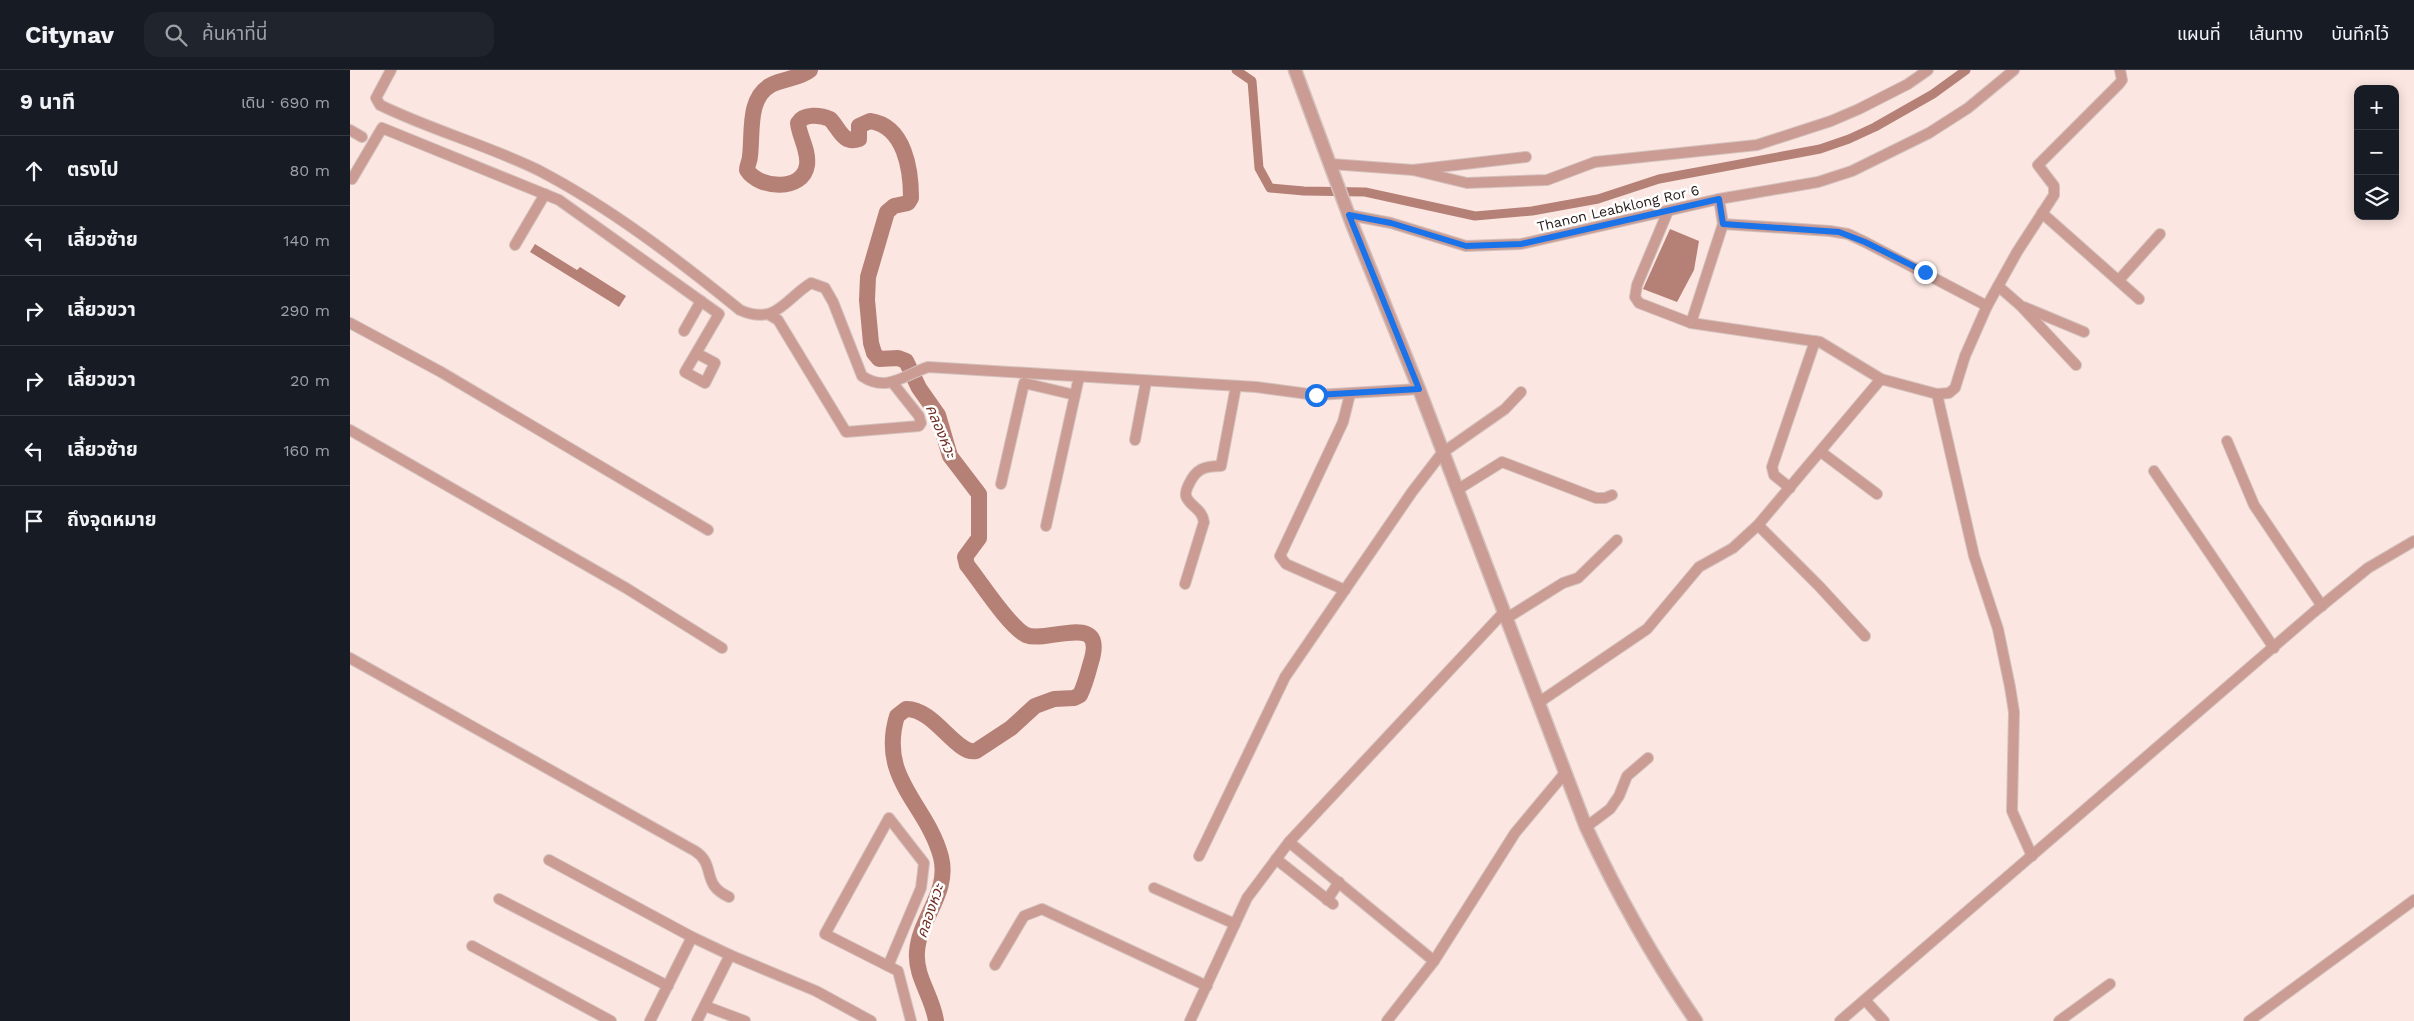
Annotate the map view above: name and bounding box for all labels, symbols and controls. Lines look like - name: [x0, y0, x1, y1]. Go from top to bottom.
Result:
- search box: [144, 12, 494, 57]
- text: Citynav: [25, 21, 114, 49]
- icon: search: [162, 21, 190, 49]
- text: ค้นหาที่นี่: [202, 22, 267, 45]
- text: แผนที่: [2177, 23, 2221, 44]
- text: เส้นทาง: [2249, 23, 2303, 44]
- text: บันทึกไว้: [2331, 23, 2389, 44]
- map controls: [2354, 85, 2399, 220]
- button: +: [2354, 85, 2399, 130]
- text: 9 นาที: [20, 89, 75, 114]
- text: เดิน · 690 m: [241, 93, 330, 112]
- button: −: [2354, 130, 2399, 175]
- icon: ahead: [20, 157, 48, 185]
- text: ตรงไป: [67, 158, 119, 181]
- text: 80 m: [289, 161, 330, 180]
- button: layers: [2354, 175, 2399, 220]
- street label: Thanon Leabklong Ror 6: [1535, 182, 1701, 234]
- icon: left: [20, 227, 48, 255]
- text: เลี้ยวซ้าย: [67, 228, 138, 251]
- text: 140 m: [283, 231, 330, 250]
- route end: [1914, 261, 1937, 284]
- icon: right: [20, 297, 48, 325]
- text: เลี้ยวขวา: [67, 298, 136, 321]
- text: 290 m: [280, 301, 330, 320]
- icon: right: [20, 367, 48, 395]
- text: เลี้ยวขวา: [67, 368, 136, 391]
- text: 20 m: [290, 371, 330, 390]
- route start: [1305, 384, 1328, 407]
- water label: คลองหวะ: [922, 402, 961, 462]
- icon: left: [20, 437, 48, 465]
- text: เลี้ยวซ้าย: [67, 438, 138, 461]
- text: 160 m: [283, 441, 330, 460]
- icon: arrive: [20, 507, 48, 535]
- text: ถึงจุดหมาย: [67, 508, 157, 531]
- water label: คลองหวะ: [912, 880, 948, 940]

